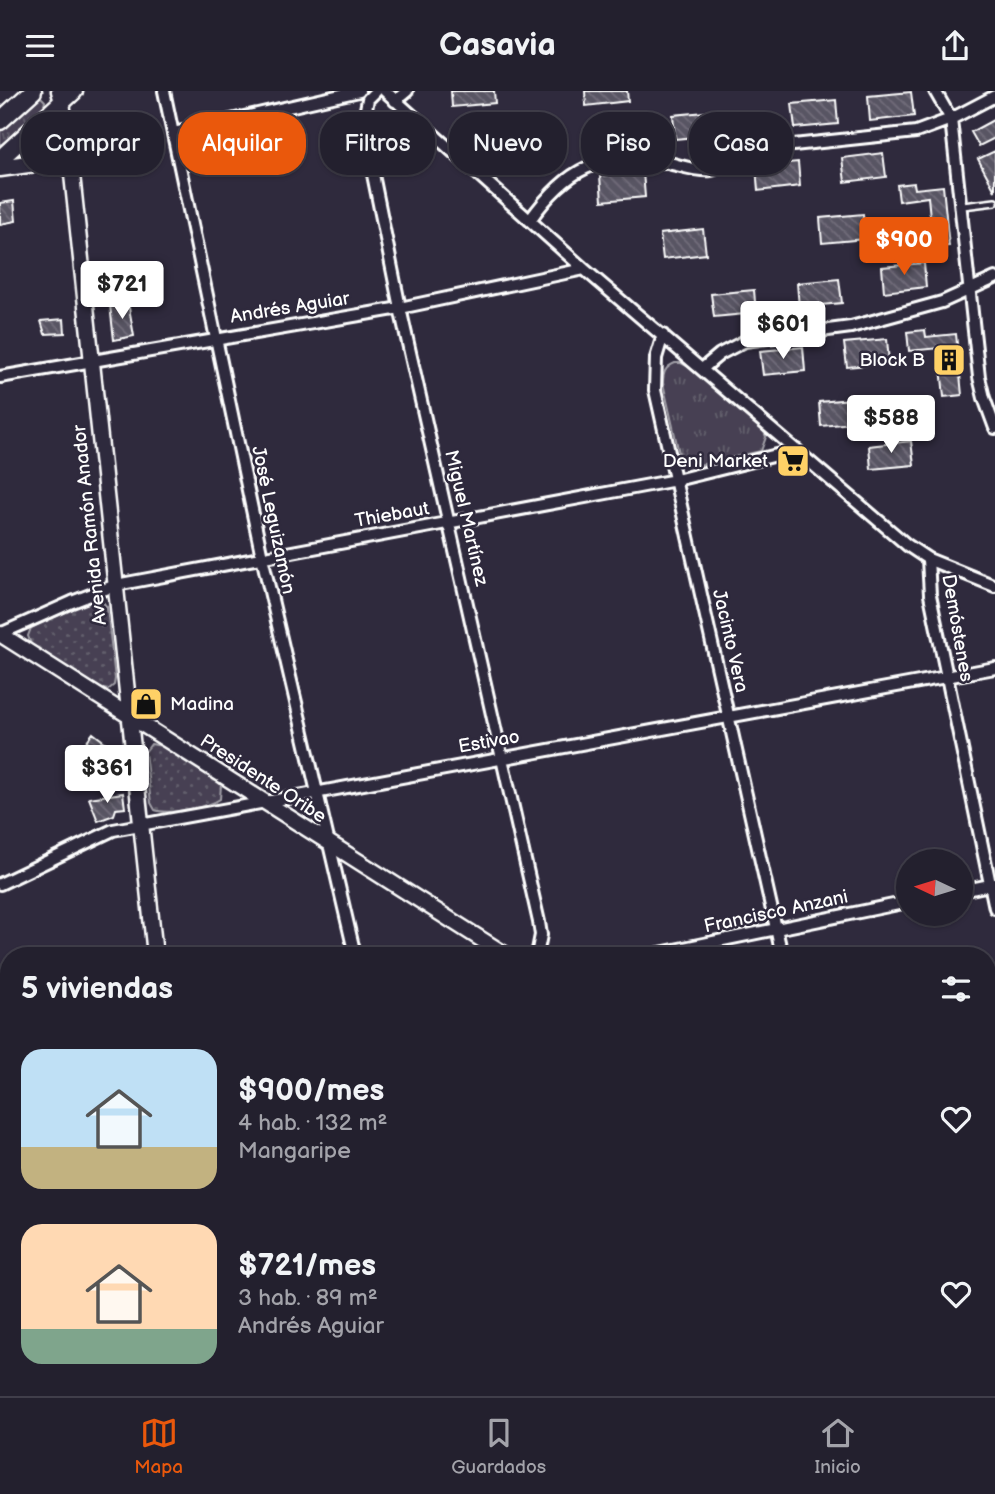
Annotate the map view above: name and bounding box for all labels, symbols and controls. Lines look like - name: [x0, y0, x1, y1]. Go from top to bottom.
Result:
- text: Casavia: [439, 26, 556, 65]
- icon: menu: [21, 27, 59, 65]
- icon: share: [936, 27, 974, 65]
- chip: Comprar: [21, 112, 164, 175]
- chip: Alquilar: [178, 112, 306, 175]
- chip: Filtros: [320, 112, 435, 175]
- chip: Nuevo: [449, 112, 567, 175]
- chip: Piso: [581, 112, 675, 175]
- chip: Casa: [689, 112, 793, 175]
- pin: $900: [863, 218, 945, 277]
- text: $900: [875, 226, 933, 254]
- pin: $721: [81, 261, 163, 321]
- text: $721: [97, 270, 147, 298]
- street label: Andrés Aguiar: [229, 287, 352, 329]
- pin: $601: [742, 301, 824, 361]
- text: $601: [756, 310, 810, 338]
- building icon: Block B: [930, 341, 968, 379]
- place label: Block B: [860, 349, 925, 372]
- pin: $588: [850, 395, 932, 455]
- text: $588: [863, 404, 919, 432]
- street label: Avenida Ramón Anador: [68, 422, 112, 626]
- supermarket icon: Deni Market: [774, 442, 812, 480]
- street label: José Leguizamón: [246, 444, 300, 596]
- street label: Miguel Martínez: [439, 448, 493, 589]
- place label: Deni Market: [663, 450, 768, 473]
- street label: Thiebaut: [353, 497, 431, 533]
- street label: Demóstenes: [936, 572, 978, 684]
- street label: Jacinto Vera: [707, 587, 753, 695]
- shop icon: Madina: [127, 685, 165, 723]
- place label: Madina: [170, 693, 234, 716]
- street label: Estivao: [456, 725, 522, 759]
- street label: Presidente Oribe: [196, 730, 330, 828]
- pin: $361: [66, 745, 148, 805]
- text: $361: [81, 754, 133, 782]
- north arrow: [896, 849, 973, 926]
- map controls: [896, 849, 973, 926]
- street label: Francisco Anzani: [702, 886, 850, 938]
- icon: filters: [937, 970, 975, 1008]
- text: 5 viviendas: [21, 971, 173, 1007]
- text: $900/mes: [238, 1073, 384, 1109]
- icon: home: [77, 1077, 161, 1161]
- icon: heart: [937, 1100, 975, 1138]
- text: 4 hab. · 132 m²: [238, 1109, 387, 1137]
- text: Mangaripe: [238, 1137, 351, 1165]
- text: $721/mes: [238, 1248, 376, 1284]
- icon: home: [77, 1252, 161, 1336]
- icon: heart: [937, 1275, 975, 1313]
- text: 3 hab. · 89 m²: [238, 1284, 378, 1312]
- text: Andrés Aguiar: [238, 1312, 384, 1340]
- tab: Mapa: [134, 1414, 183, 1479]
- tab: Guardados: [451, 1414, 546, 1479]
- tab: Inicio: [814, 1414, 861, 1479]

